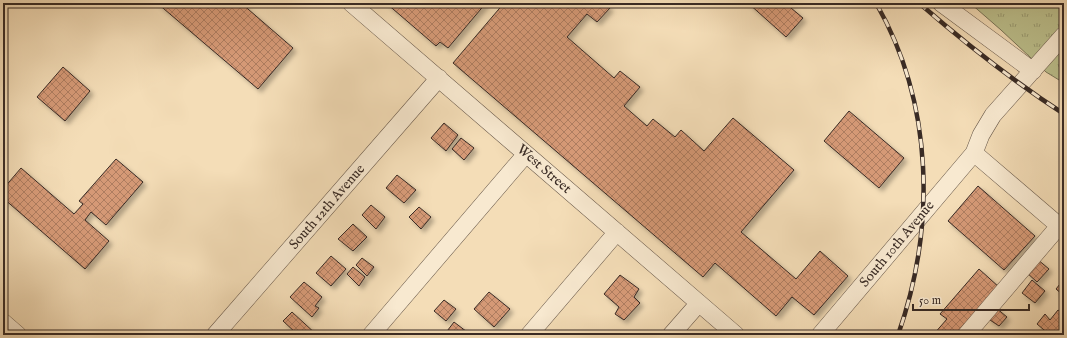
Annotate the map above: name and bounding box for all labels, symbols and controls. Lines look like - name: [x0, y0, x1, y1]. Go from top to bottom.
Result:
- street label: West Street: [513, 140, 575, 198]
- street label: South 12th Avenue: [285, 160, 369, 253]
- street label: South 10th Avenue: [856, 197, 939, 291]
- scale bar: [913, 286, 1029, 312]
- text: 50 m: [919, 293, 941, 308]

